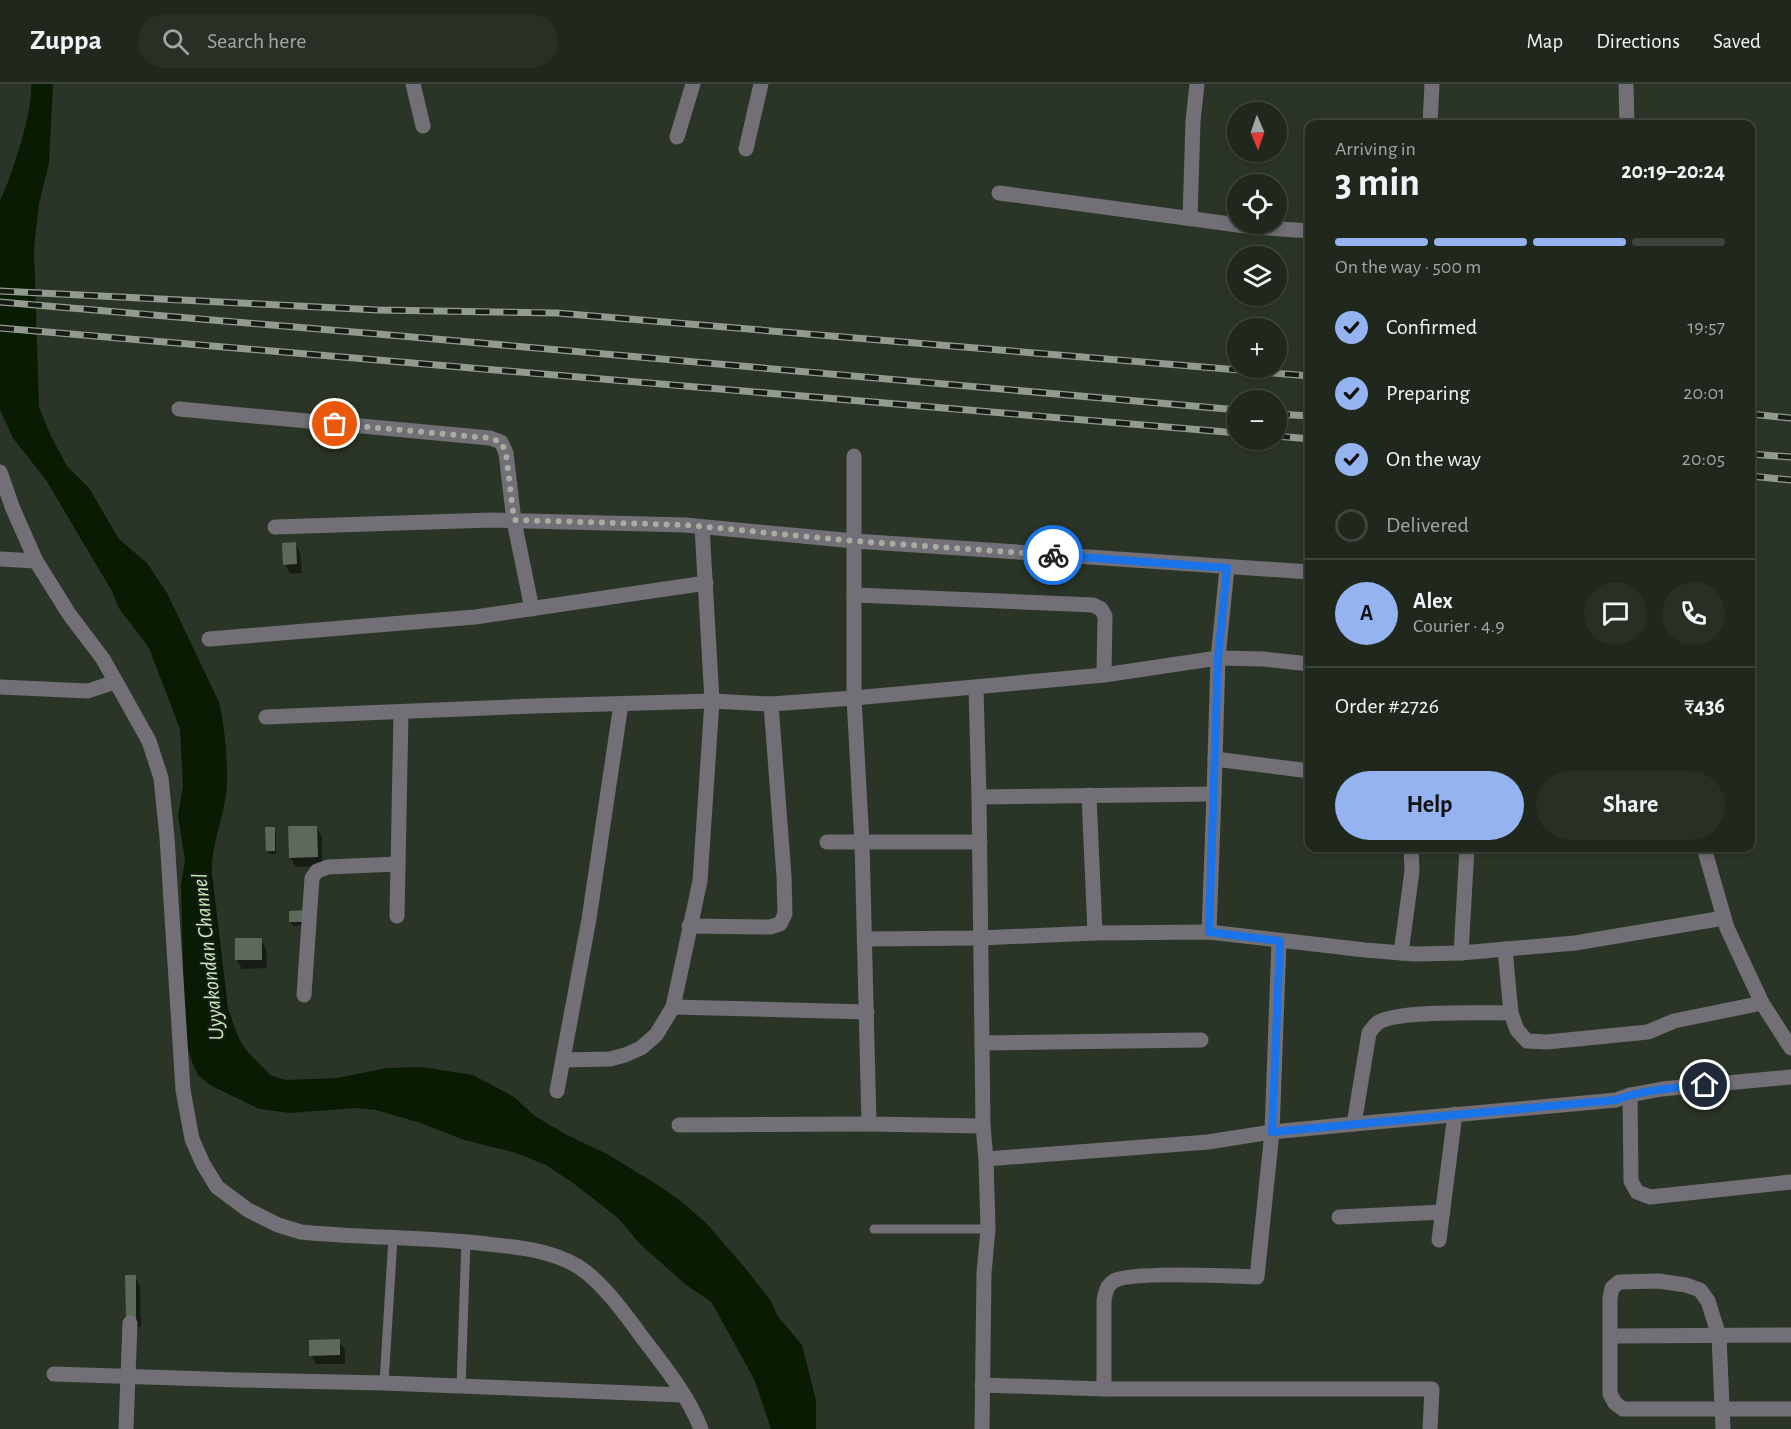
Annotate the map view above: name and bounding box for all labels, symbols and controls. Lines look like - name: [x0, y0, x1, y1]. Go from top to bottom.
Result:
- search box: [138, 14, 558, 68]
- icon: search: [159, 25, 192, 58]
- text: Zuppa: [30, 27, 102, 55]
- text: Search here: [207, 30, 307, 52]
- text: Map: [1527, 31, 1563, 52]
- text: Directions: [1596, 31, 1680, 52]
- text: Saved: [1713, 31, 1761, 52]
- north arrow: [1227, 102, 1287, 162]
- map controls: [1227, 102, 1287, 450]
- text: Arriving in: [1335, 139, 1416, 159]
- text: 20:19–20:24: [1621, 160, 1725, 182]
- text: 3 min: [1335, 164, 1420, 203]
- button: locate: [1227, 174, 1287, 234]
- button: layers: [1227, 246, 1287, 306]
- text: On the way · 500 m: [1335, 257, 1481, 277]
- icon: check: [1335, 311, 1368, 344]
- text: Confirmed: [1386, 316, 1477, 338]
- text: 19:57: [1687, 317, 1725, 337]
- button: +: [1227, 318, 1287, 378]
- icon: check: [1335, 377, 1368, 410]
- text: Preparing: [1386, 382, 1470, 404]
- text: 20:01: [1683, 383, 1725, 403]
- button: −: [1227, 390, 1287, 450]
- pin: [309, 398, 360, 449]
- icon: bag: [318, 407, 351, 440]
- icon: check: [1335, 443, 1368, 476]
- text: On the way: [1386, 448, 1481, 470]
- text: 20:05: [1682, 449, 1725, 469]
- text: Delivered: [1386, 514, 1469, 536]
- courier: [1023, 525, 1083, 585]
- icon: bike: [1037, 539, 1070, 572]
- button: chat: [1584, 582, 1647, 645]
- button: phone: [1662, 582, 1725, 645]
- text: Alex: [1413, 590, 1453, 612]
- text: A: [1360, 602, 1373, 624]
- text: Courier · 4.9: [1413, 616, 1505, 636]
- text: Order #2726: [1335, 695, 1439, 717]
- text: ₹436: [1685, 695, 1725, 717]
- button: Help: [1335, 771, 1524, 840]
- button: Share: [1536, 771, 1725, 840]
- water label: Uyyakondan Channel: [188, 872, 228, 1042]
- pin: [1679, 1059, 1730, 1110]
- icon: home: [1688, 1068, 1721, 1101]

